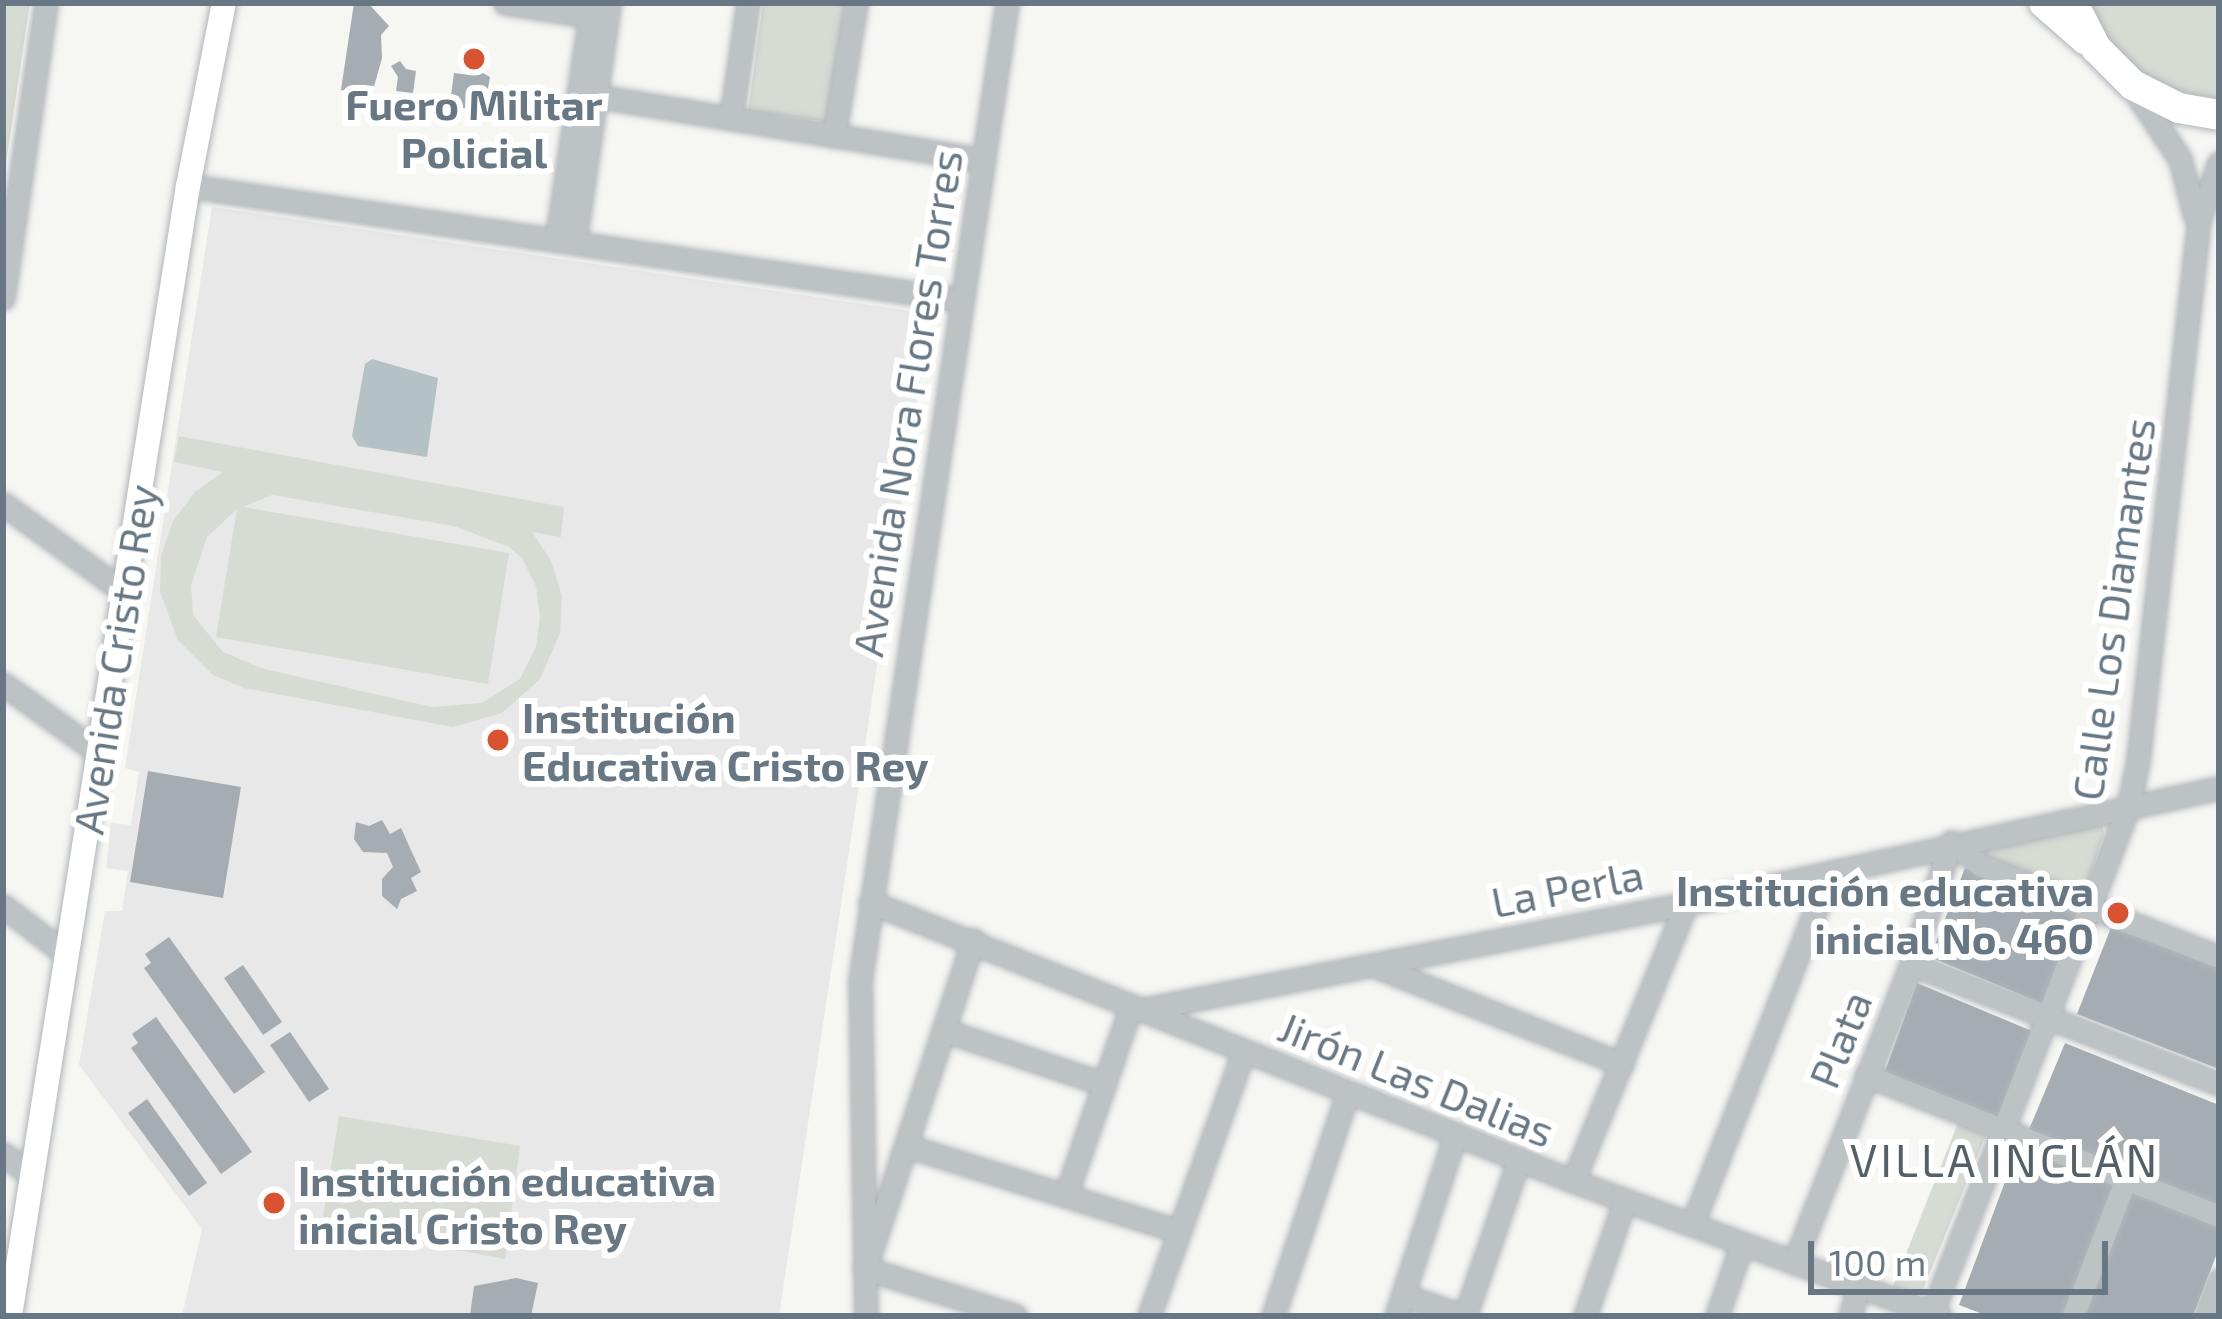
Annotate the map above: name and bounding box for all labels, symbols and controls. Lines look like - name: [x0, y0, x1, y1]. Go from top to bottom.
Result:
- marker: Fuero Militar Policial: [461, 46, 487, 72]
- place label: Fuero Militar Policial: [345, 78, 603, 176]
- street label: Avenida Nora Flores Torres: [841, 146, 971, 660]
- street label: Calle Los Diamantes: [2060, 415, 2164, 803]
- street label: Avenida Cristo Rey: [61, 481, 167, 837]
- place label: Institución Educativa Cristo Rey: [522, 691, 929, 789]
- marker: Institución Educativa Cristo Rey: [485, 727, 511, 753]
- street label: La Perla: [1487, 848, 1647, 926]
- place label: Institución educativa inicial No. 460: [1676, 864, 2094, 962]
- marker: Institución educativa inicial No. 460: [2105, 900, 2131, 926]
- street label: Plata: [1797, 983, 1881, 1095]
- street label: Jirón Las Dalias: [1272, 1000, 1562, 1156]
- district label: VILLA INCLÁN: [1849, 1133, 2161, 1187]
- place label: Institución educativa inicial Cristo Rey: [298, 1154, 716, 1252]
- marker: Institución educativa inicial Cristo Rey: [261, 1190, 287, 1216]
- scale bar: [1814, 1217, 2114, 1291]
- text: 100 m: [1829, 1240, 1926, 1283]

